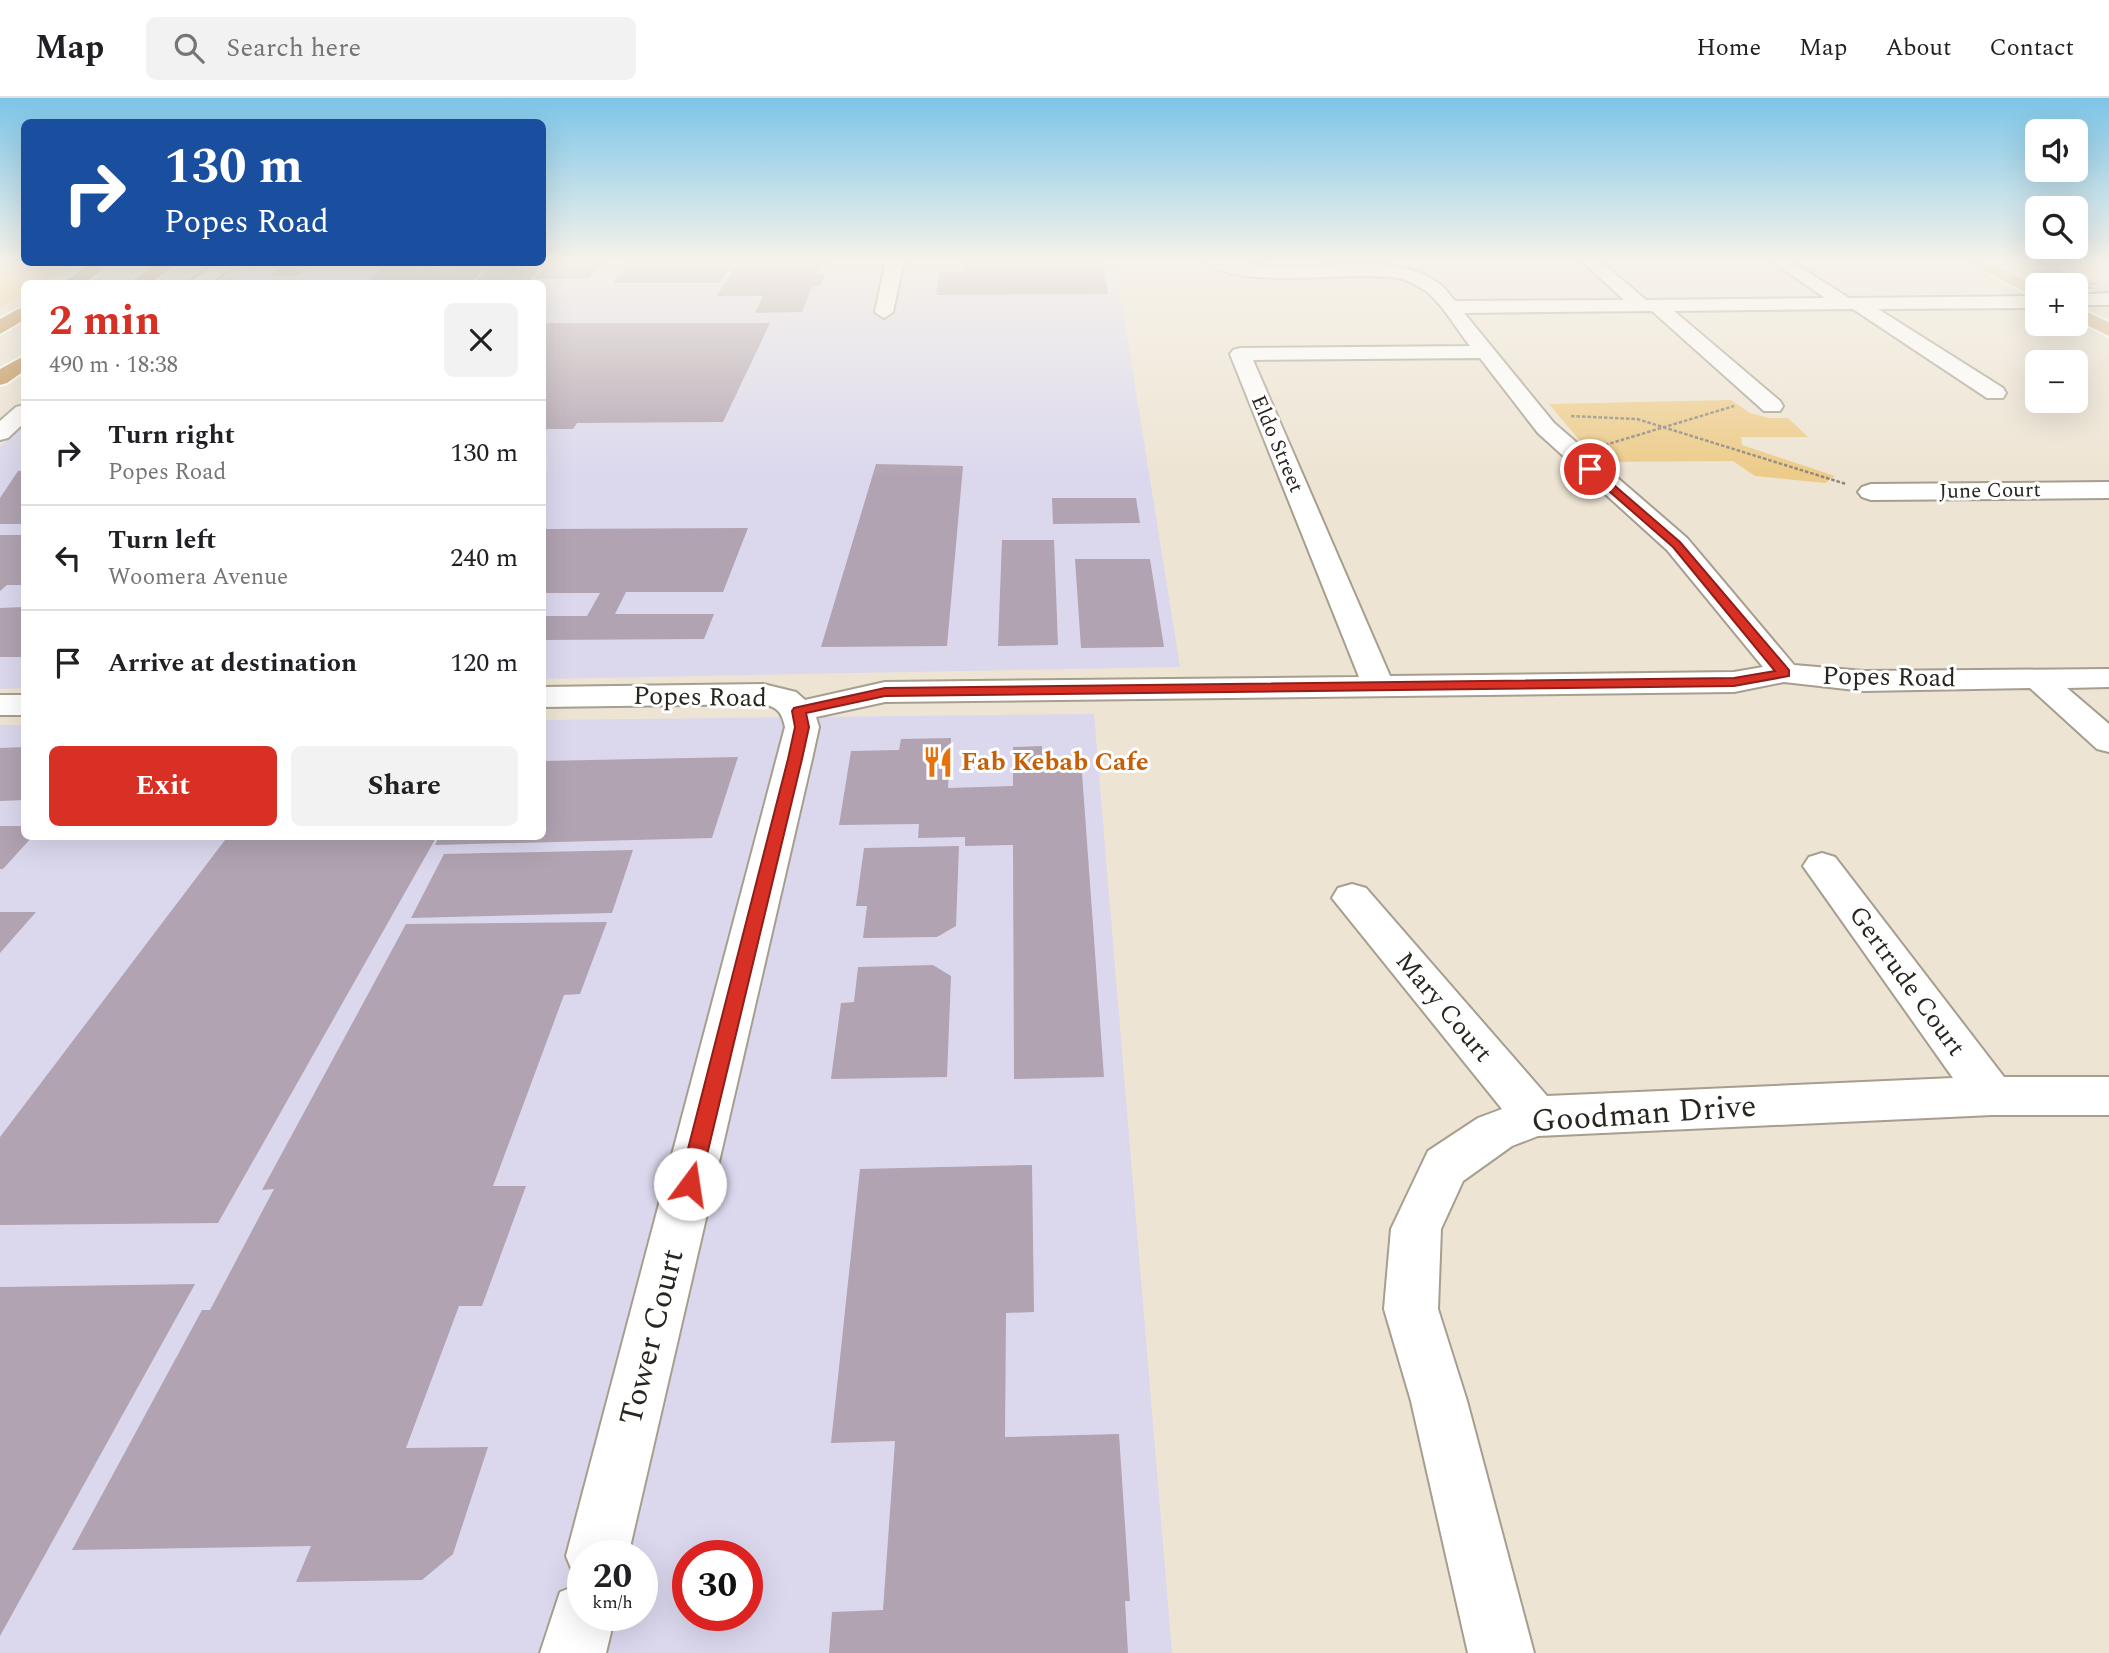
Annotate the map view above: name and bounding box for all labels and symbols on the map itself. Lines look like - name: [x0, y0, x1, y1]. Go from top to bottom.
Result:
- street label: Eldo Street: [1242, 390, 1312, 498]
- pin: [1560, 439, 1620, 499]
- street label: June Court: [1939, 474, 2041, 508]
- street label: Popes Road: [1822, 656, 1956, 698]
- street label: Popes Road: [633, 676, 767, 718]
- place label: Fab Kebab Cafe: [961, 742, 1149, 782]
- restaurant icon: Fab Kebab Cafe: [921, 745, 955, 779]
- street label: Gertrude Court: [1839, 897, 1975, 1065]
- street label: Mary Court: [1386, 943, 1502, 1071]
- street label: Goodman Drive: [1530, 1082, 1758, 1146]
- position arrow: [653, 1147, 727, 1221]
- street label: Tower Court: [606, 1244, 698, 1430]
- speed limit sign: 30: [672, 1540, 763, 1631]

